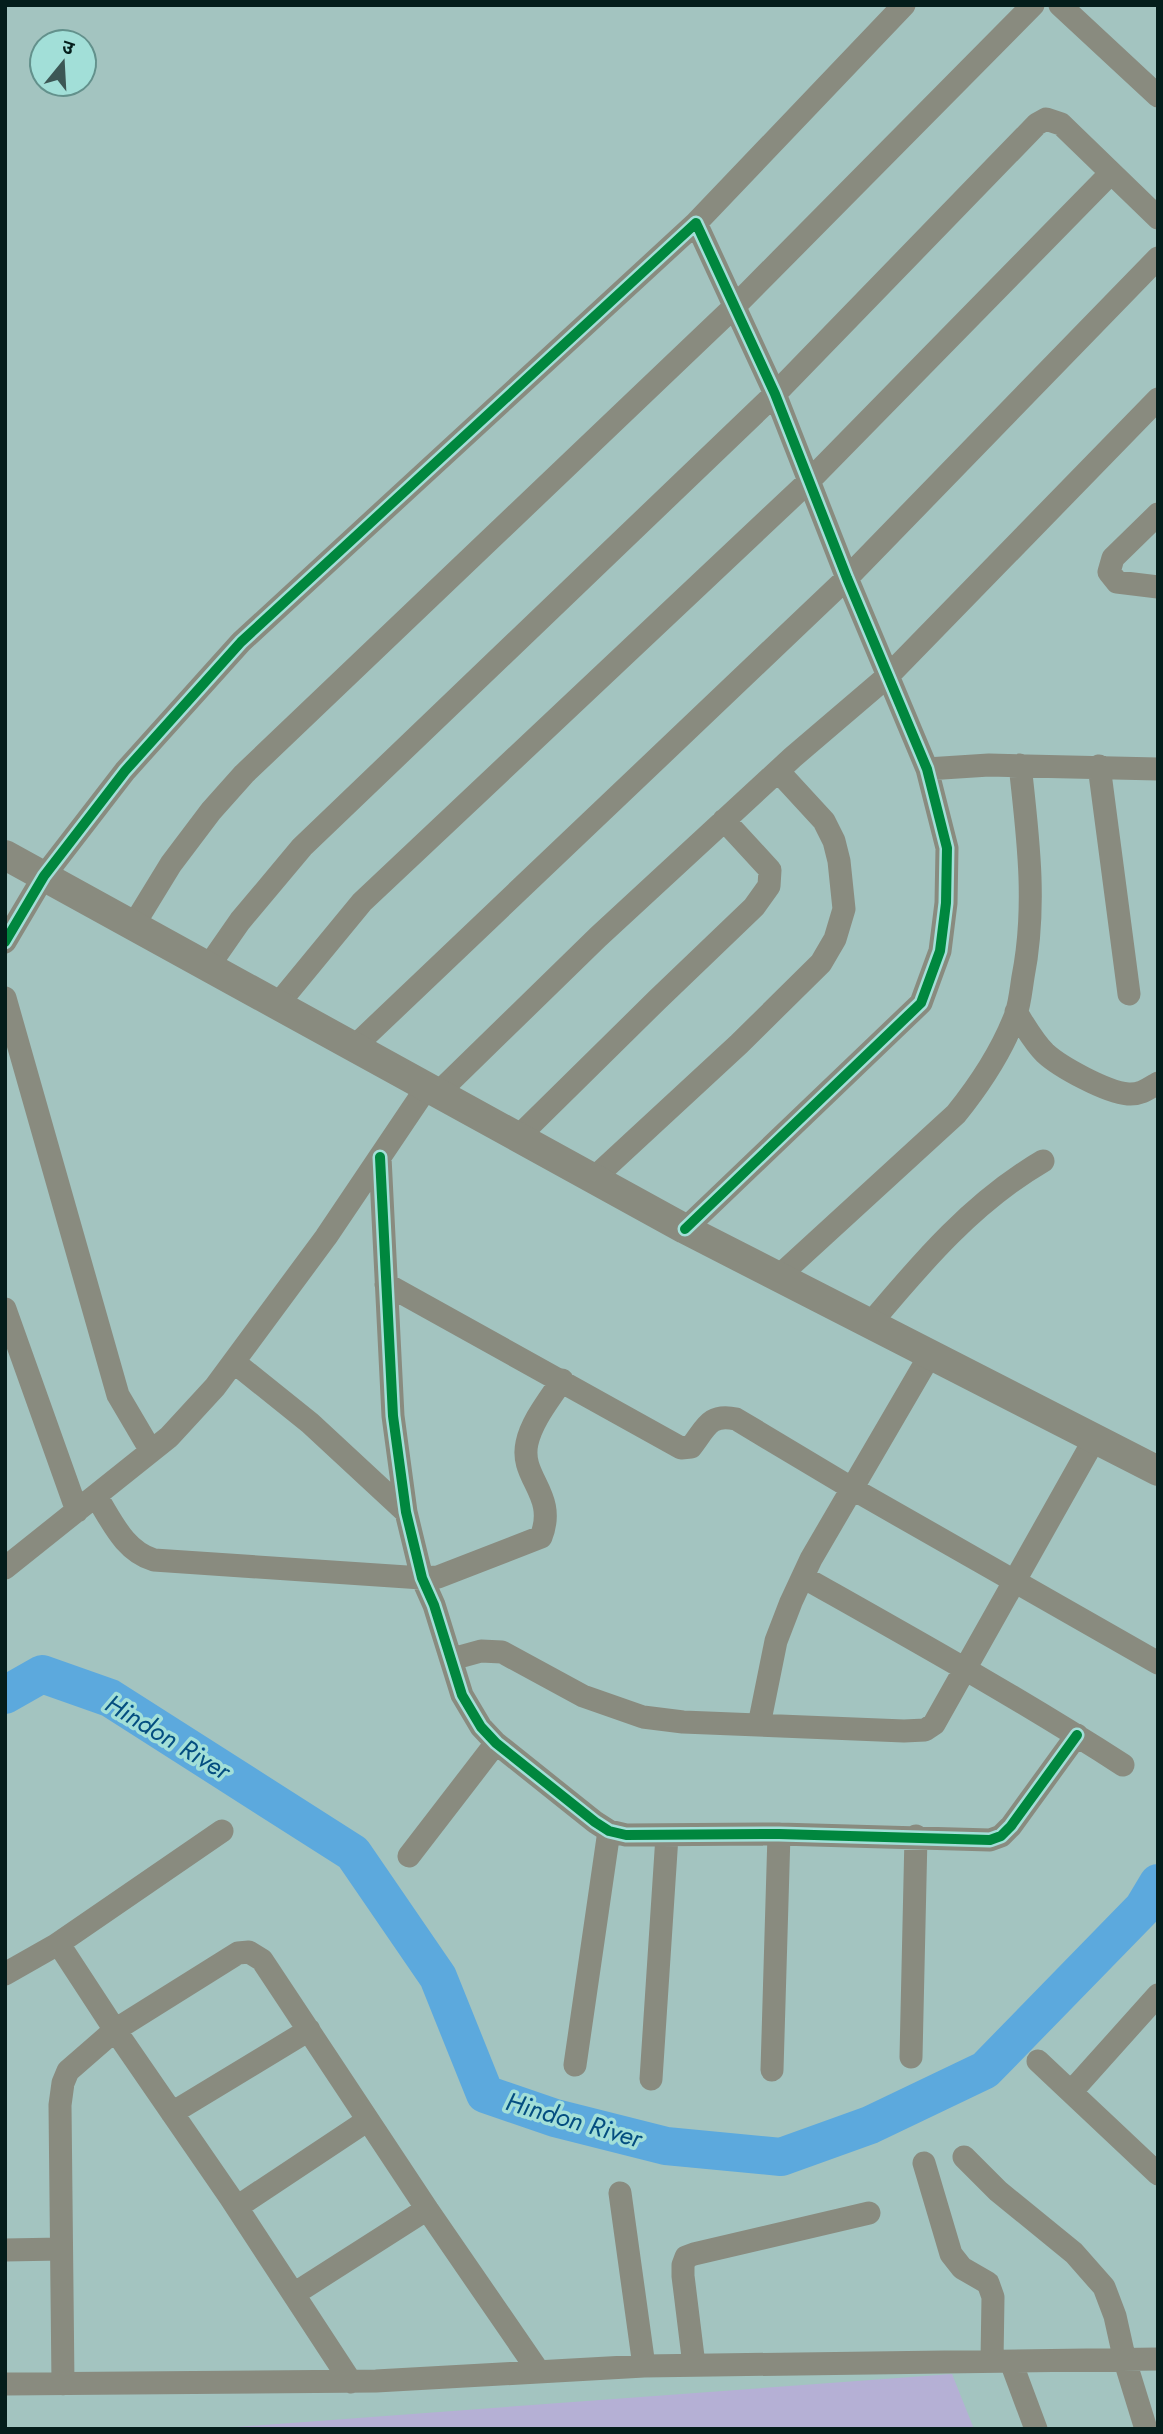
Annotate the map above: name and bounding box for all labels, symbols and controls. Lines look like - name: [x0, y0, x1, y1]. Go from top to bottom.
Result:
- north arrow: [28, 28, 98, 98]
- text: उ: [59, 33, 78, 62]
- water label: Hindon River: [98, 1685, 239, 1790]
- water label: Hindon River: [501, 2082, 648, 2158]

